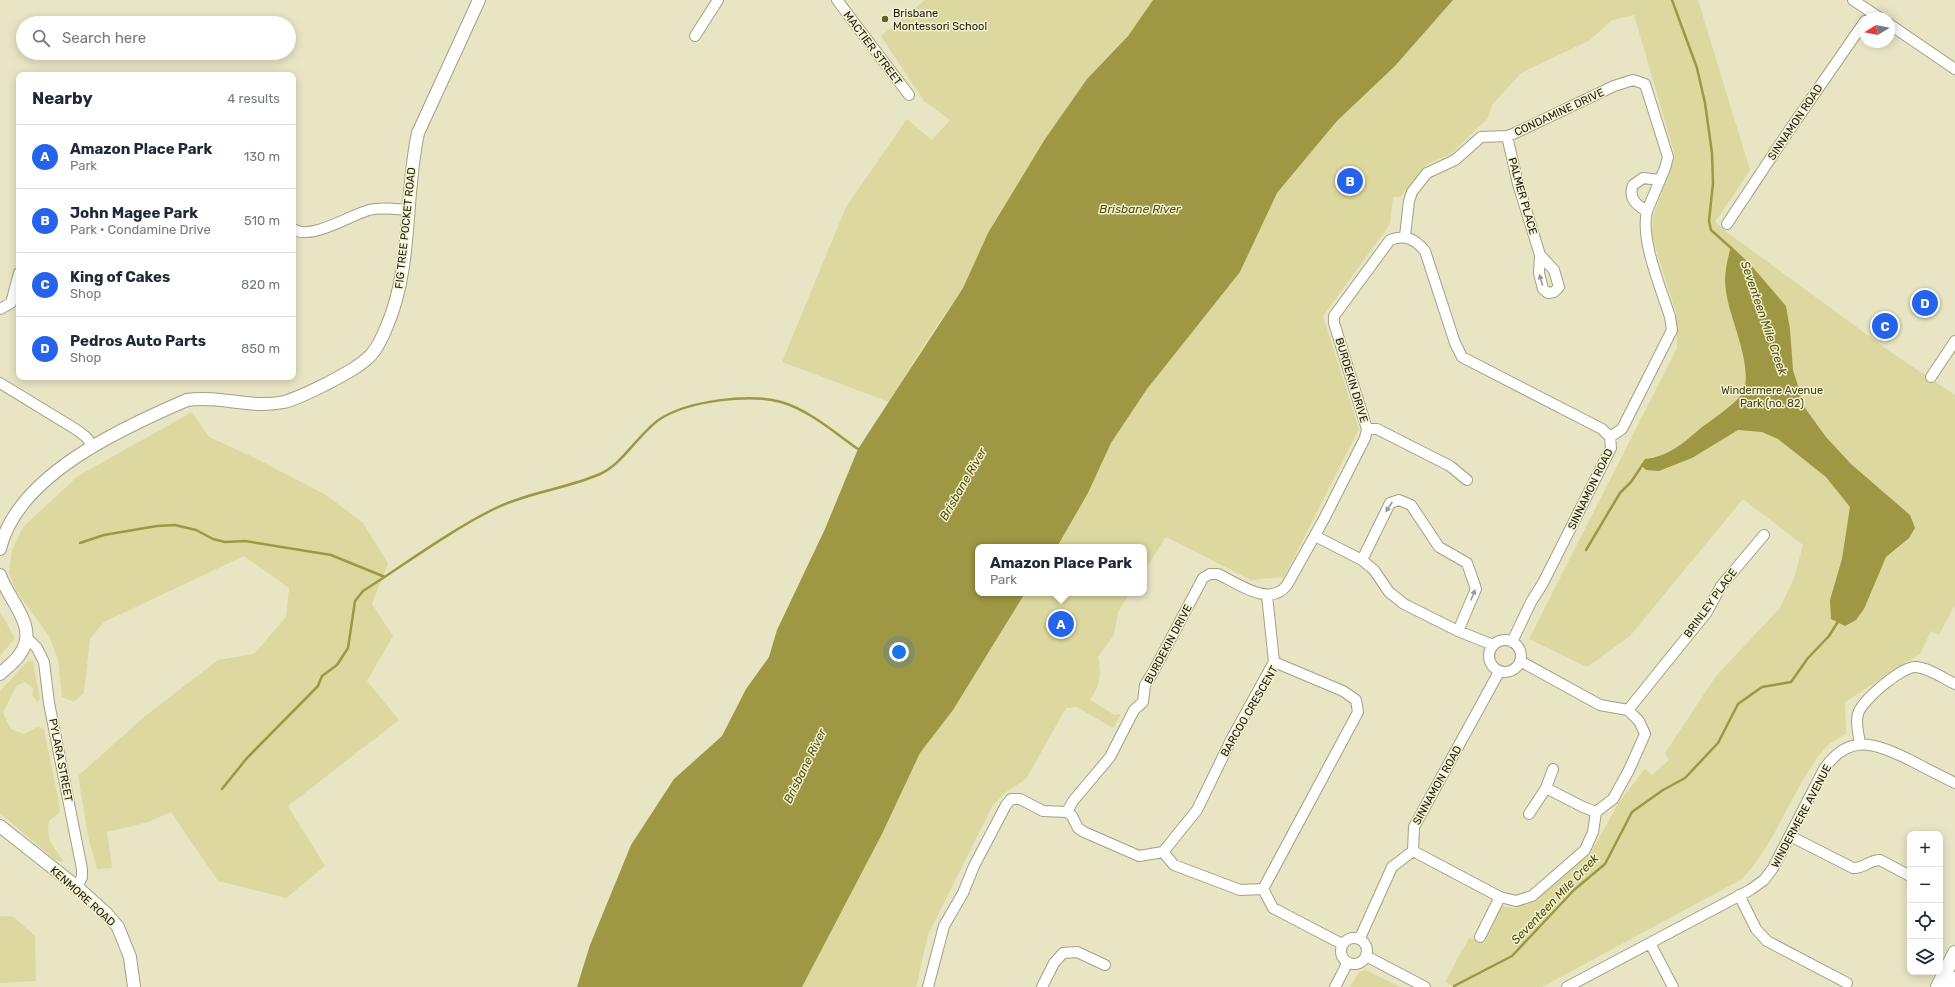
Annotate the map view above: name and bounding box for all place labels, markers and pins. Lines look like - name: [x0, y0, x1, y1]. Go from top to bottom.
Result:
- place label: Brisbane Montessori School: [893, 7, 987, 33]
- marker: Brisbane Montessori School: [880, 14, 890, 24]
- pin: B: [1337, 166, 1363, 196]
- pin: D: [1912, 288, 1938, 318]
- pin: C: [1872, 311, 1898, 341]
- pin: A: [1048, 609, 1074, 639]

